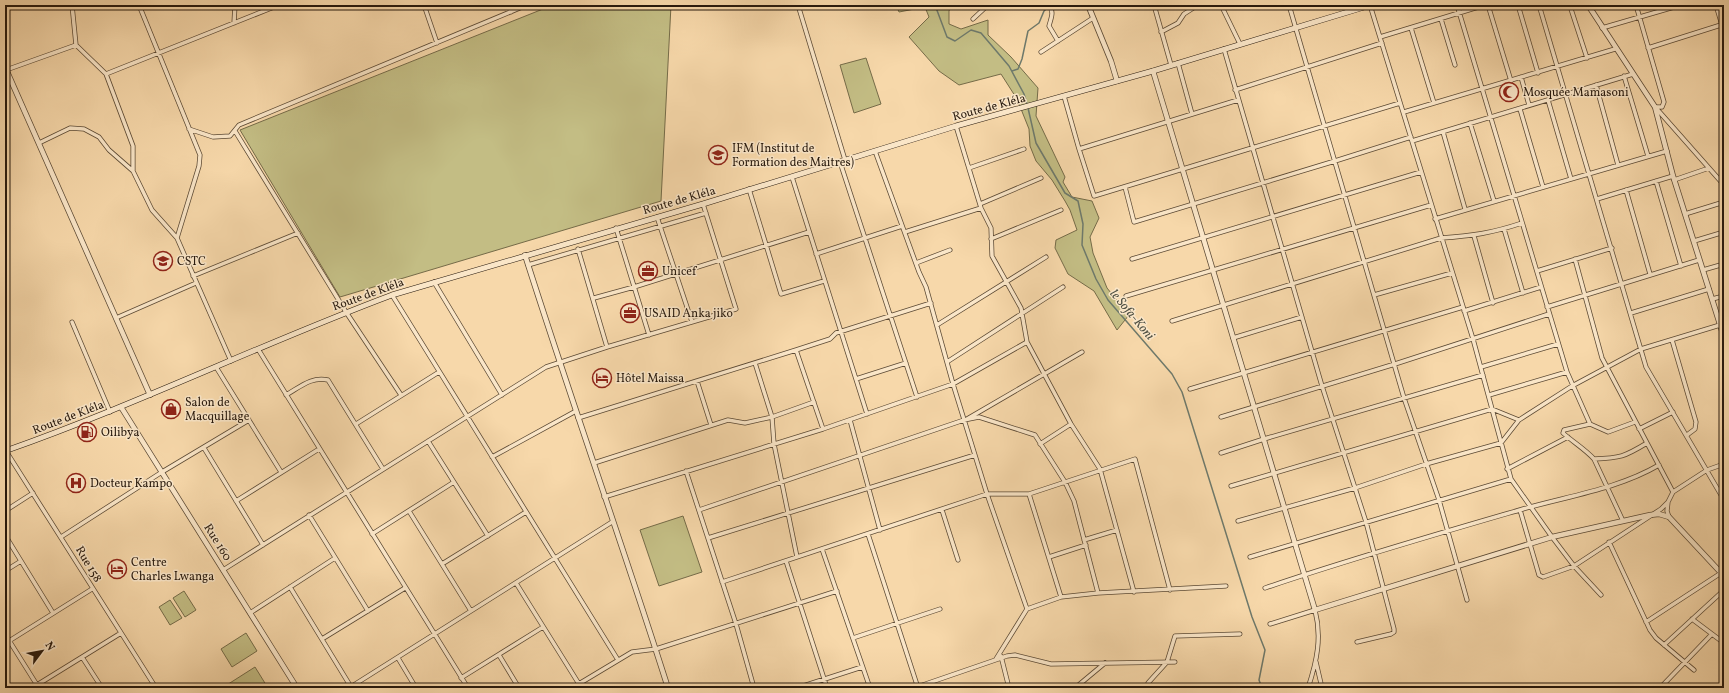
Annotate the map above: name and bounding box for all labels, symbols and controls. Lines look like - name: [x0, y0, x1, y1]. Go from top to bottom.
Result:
- mosque icon: Mosquée Mamasoni: [1498, 81, 1520, 103]
- place label: Mosquée Mamasoni: [1523, 85, 1629, 101]
- street label: Route de Kléla: [951, 91, 1028, 125]
- place label: IFM (Institut de Formation des Maitres): [732, 141, 855, 171]
- school or university icon: IFM (Institut de Formation des Maitres): [707, 144, 729, 166]
- street label: Route de Kléla: [641, 183, 718, 219]
- school or university icon: CSTC: [152, 250, 174, 272]
- place label: CSTC: [177, 254, 206, 270]
- office icon: Unicef: [637, 260, 659, 282]
- place label: Unicef: [662, 264, 698, 280]
- street label: Route de Kléla: [330, 275, 406, 315]
- water label: le Sofa-Koni: [1105, 286, 1158, 345]
- office icon: USAID Anka jiko: [619, 302, 641, 324]
- place label: USAID Anka jiko: [644, 306, 733, 322]
- hotel icon: Hôtel Maissa: [591, 367, 613, 389]
- place label: Hôtel Maissa: [616, 371, 684, 387]
- place label: Salon de Macquillage: [185, 395, 250, 425]
- street label: Route de Kléla: [30, 397, 106, 439]
- shop icon: Salon de Macquillage: [160, 398, 182, 420]
- fuel station icon: Oilibya: [76, 421, 98, 443]
- place label: Oilibya: [101, 425, 140, 441]
- hospital icon: Docteur Kampo: [65, 472, 87, 494]
- place label: Docteur Kampo: [90, 476, 172, 492]
- street label: Rue 160: [200, 521, 235, 564]
- street label: Rue 158: [71, 543, 105, 586]
- place label: Centre Charles Lwanga: [131, 555, 214, 585]
- hotel icon: Centre Charles Lwanga: [106, 558, 128, 580]
- north arrow: [22, 631, 62, 671]
- text: N: [41, 639, 58, 654]

